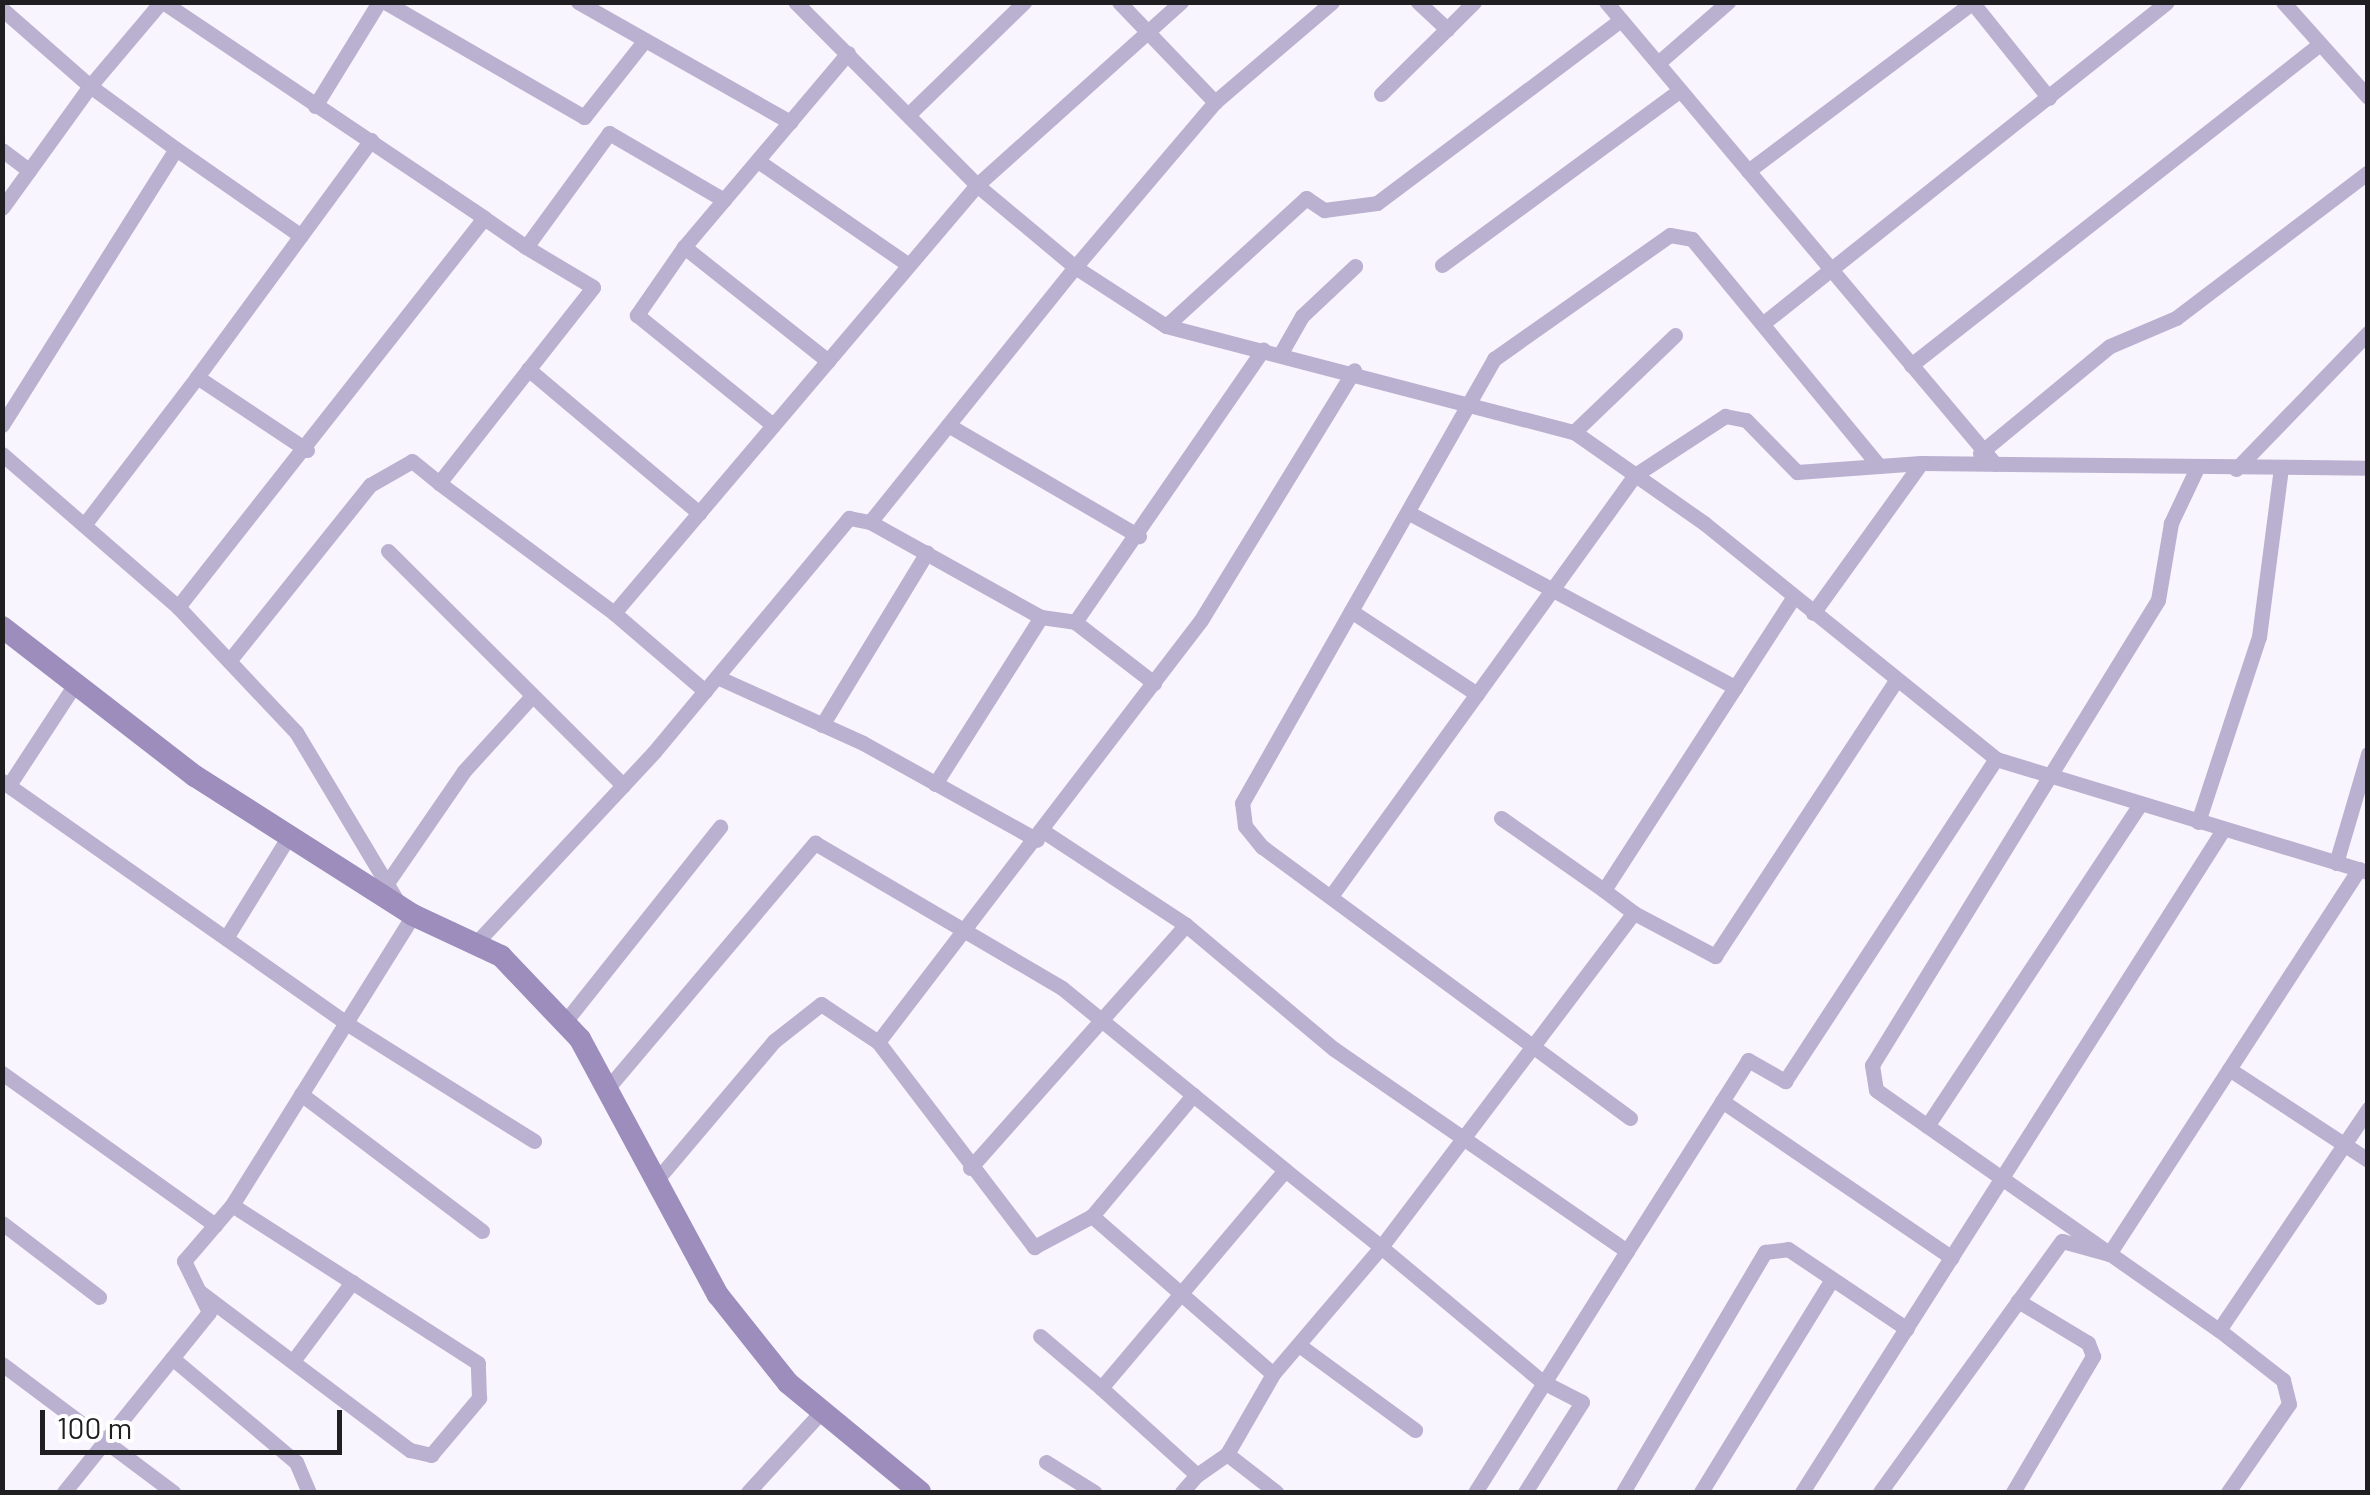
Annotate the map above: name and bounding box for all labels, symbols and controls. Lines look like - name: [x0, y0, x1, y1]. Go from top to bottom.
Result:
- scale bar: [45, 1390, 348, 1452]
- text: 100 m: [57, 1409, 132, 1445]

